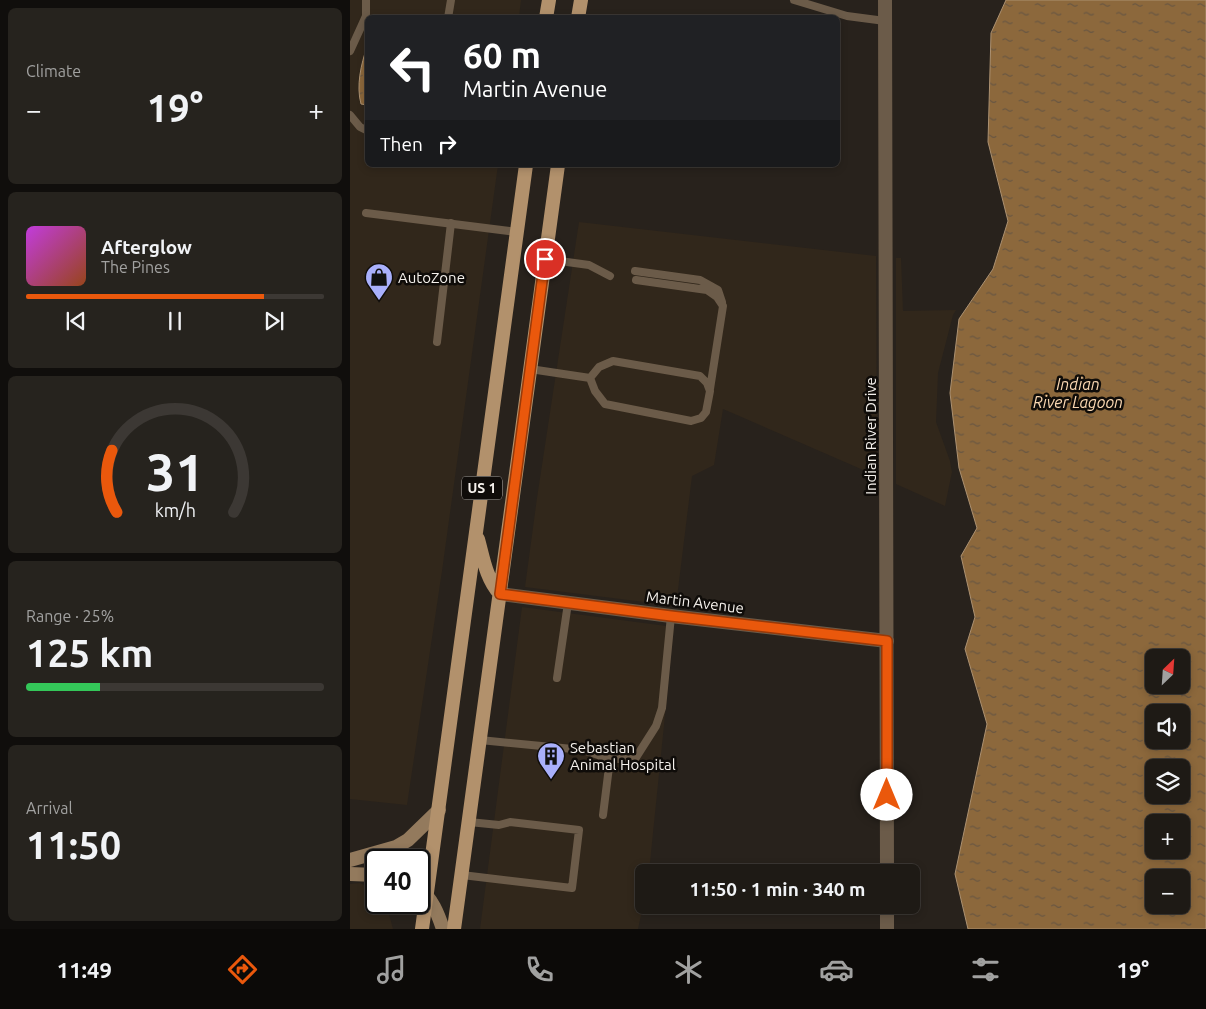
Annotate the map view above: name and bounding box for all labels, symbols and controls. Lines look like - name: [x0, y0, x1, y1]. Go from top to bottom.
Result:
- icon: left: [380, 35, 445, 100]
- text: 60 m: [463, 35, 541, 75]
- text: Climate: [26, 62, 81, 80]
- text: Martin Avenue: [463, 76, 607, 101]
- text: 19°: [147, 87, 203, 129]
- text: −: [26, 94, 42, 125]
- text: +: [308, 94, 324, 125]
- icon: right: [433, 130, 461, 158]
- text: Then: [380, 133, 423, 155]
- text: Afterglow: [101, 236, 192, 258]
- pin: [524, 238, 566, 280]
- icon: arrive: [531, 245, 559, 273]
- text: The Pines: [101, 258, 170, 276]
- shop icon: AutoZone: [364, 262, 394, 301]
- place label: AutoZone: [398, 269, 465, 286]
- icon: previous: [62, 307, 90, 335]
- icon: pause: [161, 307, 189, 335]
- icon: next: [260, 307, 288, 335]
- water label: Indian River Lagoon: [1033, 375, 1123, 411]
- street label: Indian River Drive: [862, 377, 879, 495]
- text: 31: [146, 443, 204, 501]
- road number: US 1: [462, 476, 502, 499]
- text: km/h: [154, 500, 196, 520]
- street label: Martin Avenue: [645, 588, 745, 616]
- text: Range · 25%: [26, 607, 114, 625]
- text: 125 km: [26, 632, 153, 674]
- north arrow: [1145, 649, 1190, 694]
- map controls: [1145, 649, 1190, 914]
- button: sound: [1145, 704, 1190, 749]
- place label: Sebastian Animal Hospital: [570, 739, 676, 773]
- building icon: Sebastian Animal Hospital: [536, 741, 566, 780]
- button: layers: [1145, 759, 1190, 804]
- position arrow: [860, 768, 912, 820]
- text: Arrival: [26, 799, 73, 817]
- button: +: [1145, 814, 1190, 859]
- text: 11:50: [26, 824, 121, 866]
- speed limit sign: 40: [365, 849, 430, 914]
- button: −: [1145, 869, 1190, 914]
- text: 11:50 · 1 min · 340 m: [690, 878, 865, 900]
- icon: directions: [225, 952, 260, 987]
- icon: music: [374, 952, 409, 987]
- icon: phone: [522, 952, 557, 987]
- icon: climate: [671, 952, 706, 987]
- icon: car: [819, 952, 854, 987]
- icon: filters: [968, 952, 1003, 987]
- text: 11:49: [57, 957, 112, 982]
- text: 19°: [1117, 957, 1149, 982]

